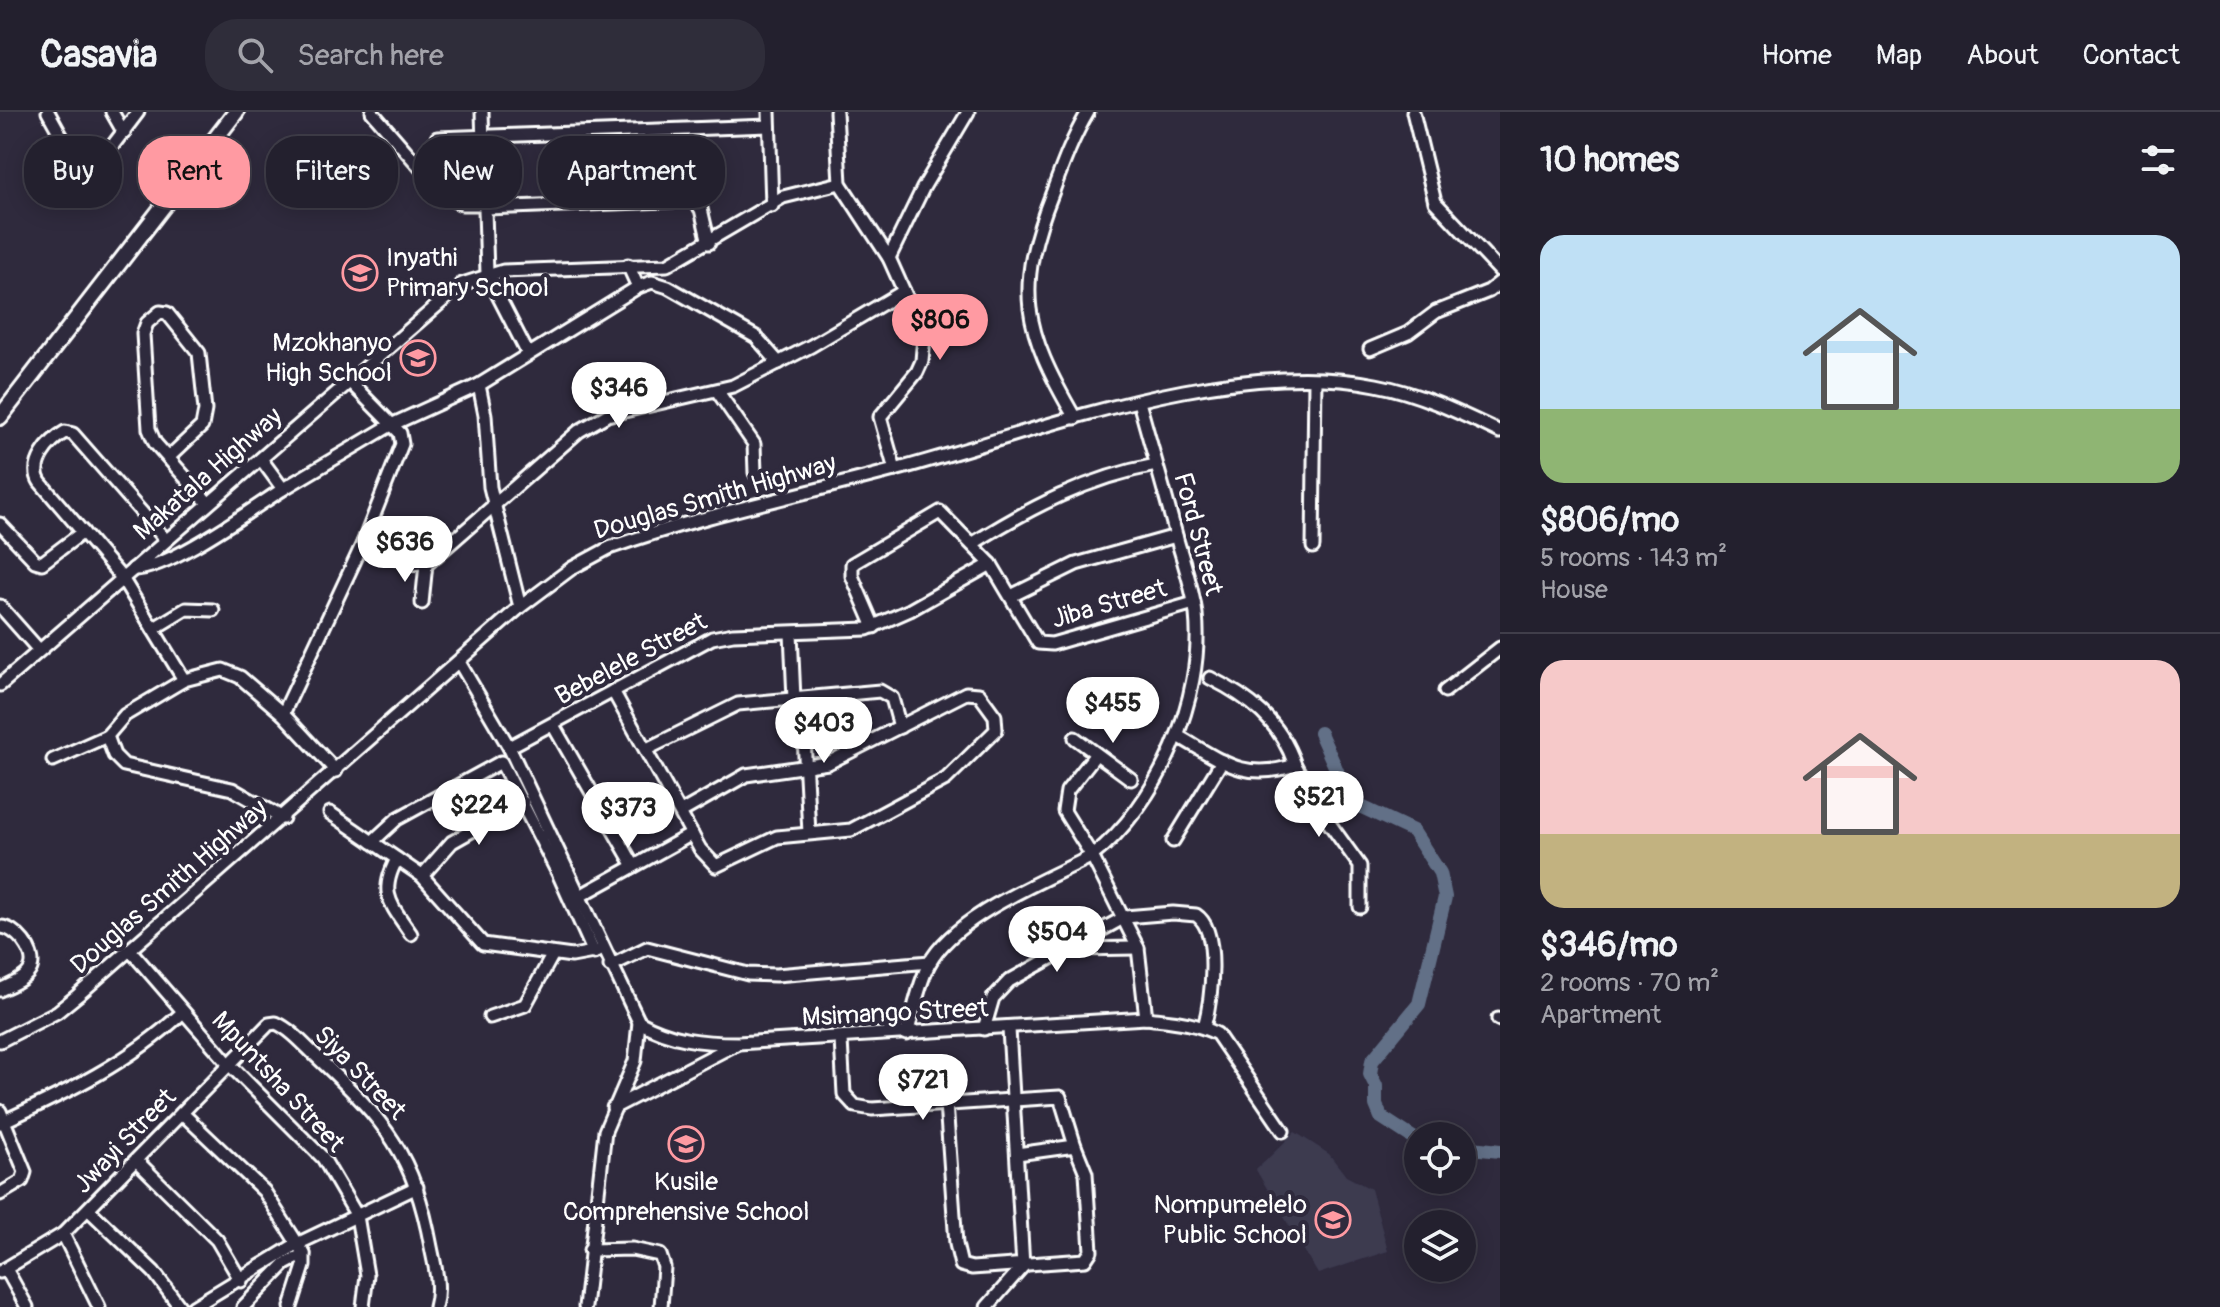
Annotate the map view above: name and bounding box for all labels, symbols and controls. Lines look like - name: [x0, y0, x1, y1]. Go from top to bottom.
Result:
- search box: [205, 19, 765, 91]
- text: Casavia: [40, 31, 157, 79]
- icon: search: [233, 33, 277, 77]
- text: Search here: [297, 37, 444, 74]
- text: Home: [1761, 38, 1832, 73]
- text: Map: [1876, 38, 1922, 73]
- text: About: [1966, 38, 2039, 73]
- text: Contact: [2083, 38, 2180, 73]
- chip: Buy: [24, 136, 122, 208]
- chip: Rent: [138, 136, 250, 208]
- chip: Filters: [266, 136, 398, 208]
- chip: New: [414, 136, 522, 208]
- chip: Apartment: [538, 136, 725, 208]
- icon: filters: [2136, 138, 2180, 182]
- text: 10 homes: [1540, 139, 1679, 182]
- place label: Inyathi Primary School: [386, 242, 549, 304]
- school or university icon: Inyathi Primary School: [341, 254, 379, 292]
- icon: home: [1788, 287, 1932, 431]
- pin: $806: [893, 294, 987, 362]
- text: $806: [910, 304, 970, 336]
- place label: Mzokhanyo High School: [265, 327, 392, 389]
- school or university icon: Mzokhanyo High School: [399, 339, 437, 377]
- pin: $346: [572, 362, 666, 430]
- text: $346: [590, 372, 648, 404]
- street label: Makatala Highway: [127, 401, 289, 547]
- street label: Douglas Smith Highway: [590, 447, 840, 547]
- street label: Ford Street: [1166, 469, 1230, 599]
- text: $806/mo: [1540, 499, 1679, 542]
- pin: $636: [358, 516, 452, 584]
- text: $636: [376, 526, 434, 558]
- text: 5 rooms · 143 m²: [1540, 542, 1727, 574]
- street label: Jiba Street: [1048, 572, 1171, 636]
- text: House: [1540, 574, 1608, 606]
- street label: Bebelele Street: [550, 605, 713, 712]
- pin: $455: [1066, 677, 1160, 745]
- text: $455: [1084, 687, 1142, 719]
- pin: $403: [777, 697, 871, 765]
- text: $403: [793, 707, 855, 739]
- icon: home: [1788, 712, 1932, 856]
- pin: $521: [1272, 771, 1366, 839]
- pin: $224: [432, 779, 526, 847]
- text: $521: [1293, 781, 1345, 813]
- pin: $373: [581, 782, 675, 850]
- text: $224: [450, 789, 508, 821]
- text: $373: [600, 792, 656, 824]
- street label: Douglas Smith Highway: [64, 793, 274, 981]
- pin: $504: [1010, 906, 1104, 974]
- text: $504: [1026, 916, 1088, 948]
- text: $346/mo: [1540, 924, 1678, 967]
- text: 2 rooms · 70 m²: [1540, 967, 1719, 999]
- street label: Msimango Street: [801, 992, 990, 1034]
- text: Apartment: [1540, 999, 1661, 1031]
- street label: Mpuntsha Street: [205, 1005, 352, 1159]
- street label: Siya Street: [307, 1019, 413, 1127]
- pin: $721: [876, 1054, 970, 1122]
- text: $721: [897, 1064, 949, 1096]
- street label: Jwayi Street: [67, 1081, 183, 1200]
- map controls: [1404, 1122, 1476, 1282]
- button: locate: [1404, 1122, 1476, 1194]
- school or university icon: Kusile Comprehensive School: [667, 1125, 705, 1163]
- place label: Kusile Comprehensive School: [563, 1166, 809, 1228]
- place label: Nompumelelo Public School: [1154, 1189, 1307, 1251]
- school or university icon: Nompumelelo Public School: [1314, 1201, 1352, 1239]
- button: layers: [1404, 1210, 1476, 1282]

